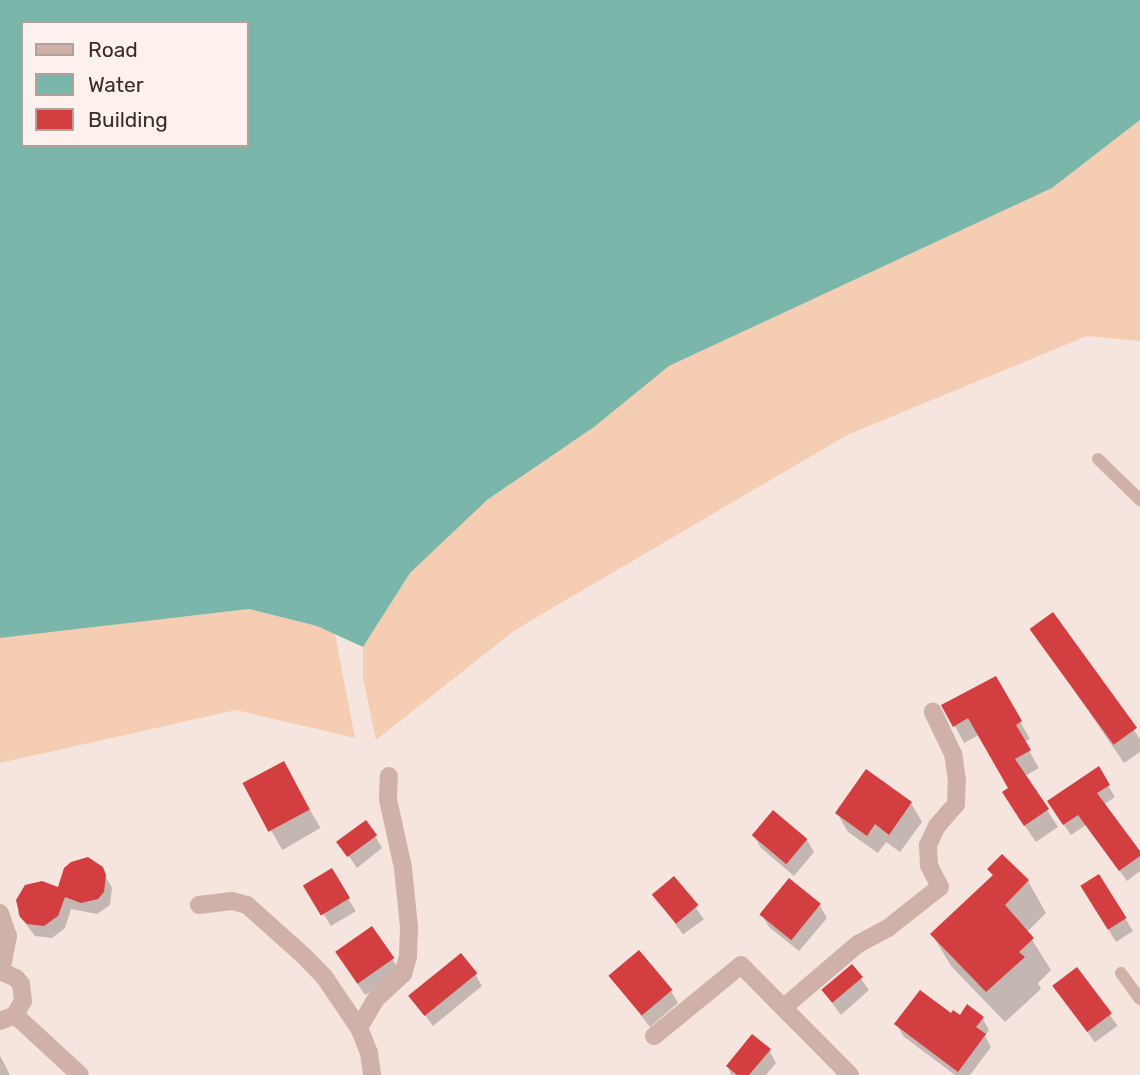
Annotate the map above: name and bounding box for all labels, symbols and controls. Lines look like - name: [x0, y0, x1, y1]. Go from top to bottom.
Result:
- legend: [21, 21, 248, 147]
- text: Road: [88, 37, 138, 62]
- text: Water: [88, 72, 144, 97]
- text: Building: [88, 107, 168, 132]

